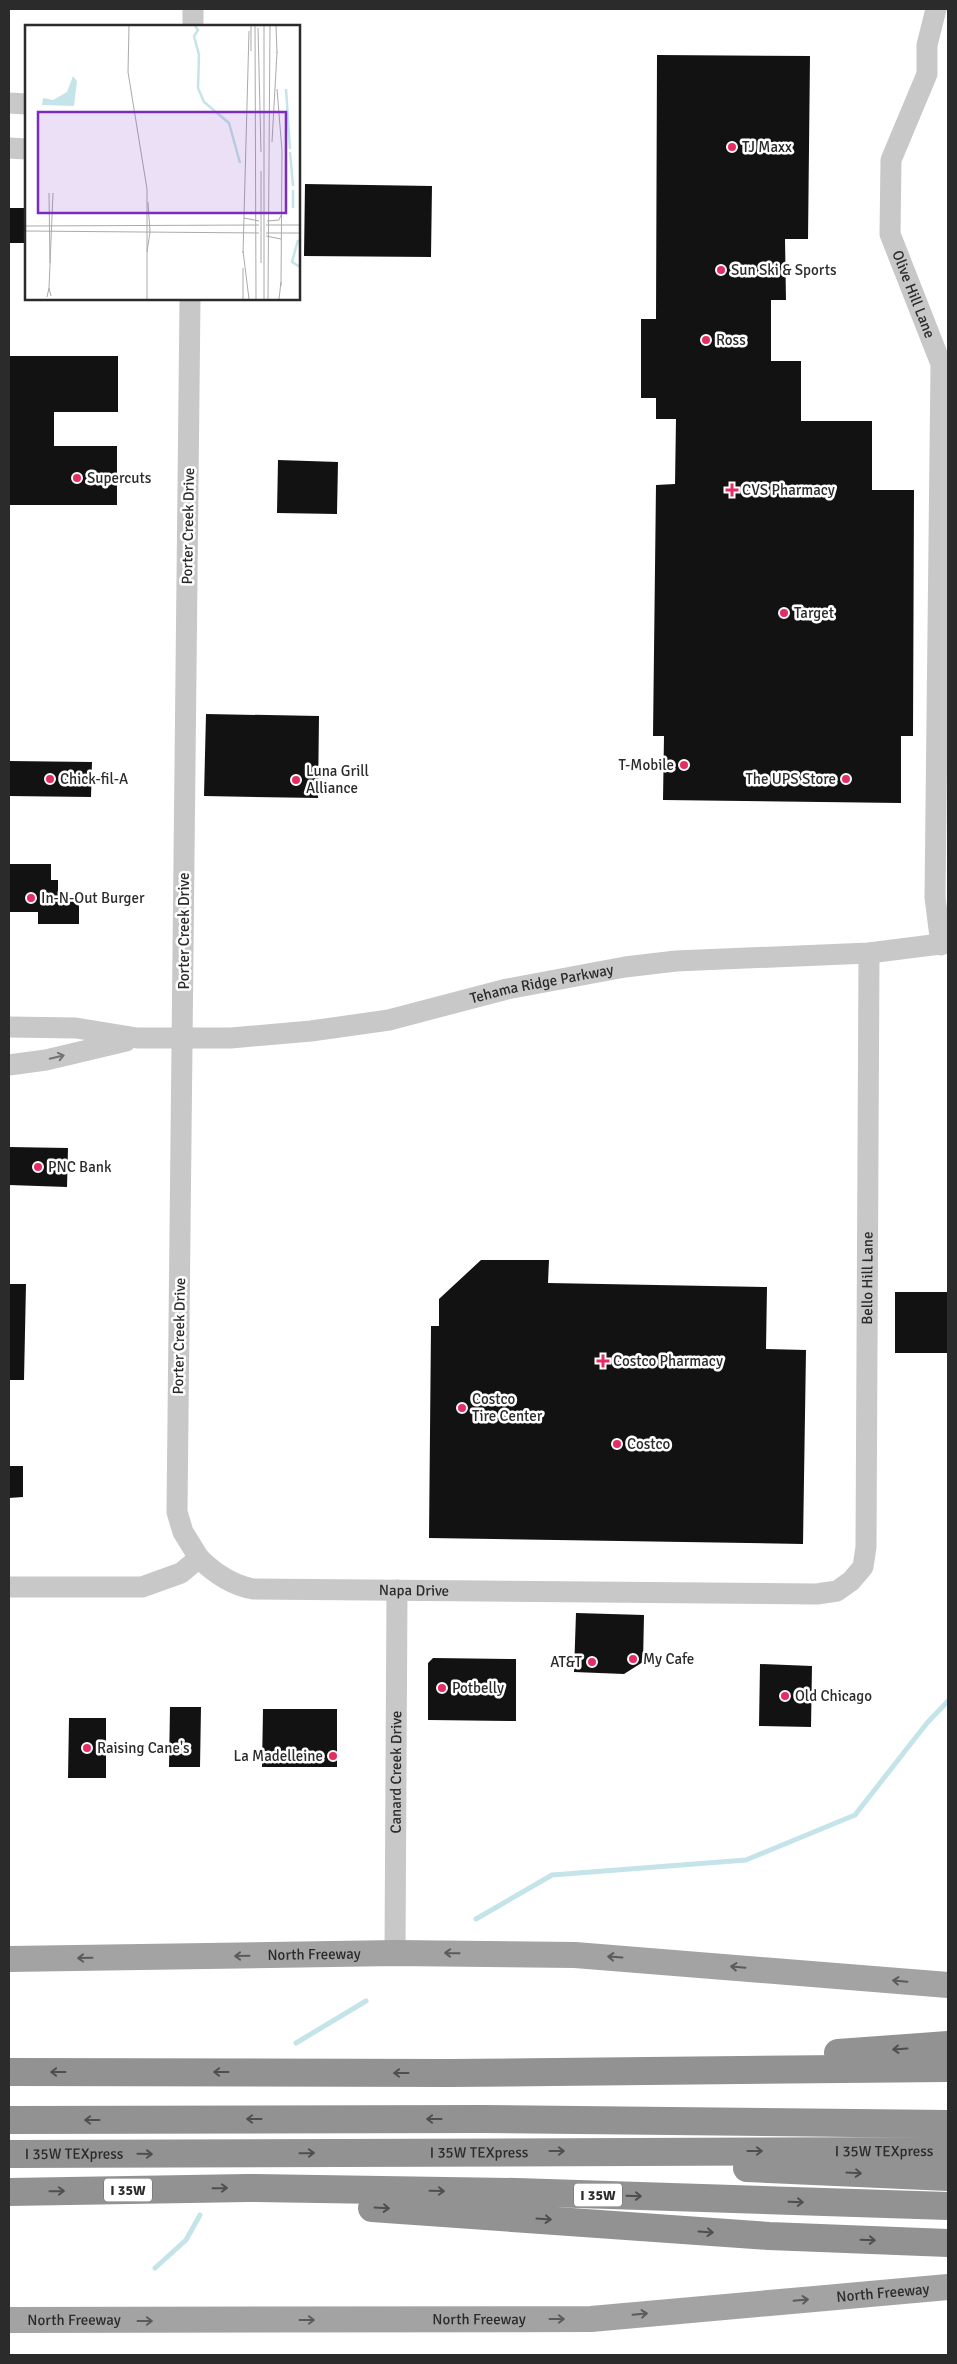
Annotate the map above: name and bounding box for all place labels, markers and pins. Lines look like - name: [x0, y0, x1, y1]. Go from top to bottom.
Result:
- place label: TJ Maxx: [742, 138, 792, 156]
- marker: TJ Maxx: [726, 141, 738, 153]
- place label: Sun Ski & Sports: [731, 261, 837, 279]
- marker: Sun Ski & Sports: [715, 264, 727, 276]
- place label: Ross: [716, 331, 746, 349]
- marker: Ross: [700, 334, 712, 346]
- place label: Supercuts: [87, 469, 152, 487]
- marker: Supercuts: [71, 472, 83, 484]
- place label: CVS Pharmacy: [742, 481, 835, 499]
- marker: CVS Pharmacy: [726, 484, 738, 496]
- place label: Target: [794, 604, 834, 622]
- marker: Target: [778, 607, 790, 619]
- place label: T-Mobile: [619, 756, 674, 774]
- marker: T-Mobile: [678, 759, 690, 771]
- place label: Luna Grill Alliance: [306, 762, 369, 797]
- place label: Chick-fil-A: [60, 770, 128, 788]
- place label: The UPS Store: [745, 770, 836, 788]
- marker: Chick-fil-A: [44, 773, 56, 785]
- marker: The UPS Store: [840, 773, 852, 785]
- marker: Luna Grill Alliance: [290, 774, 302, 786]
- place label: In-N-Out Burger: [41, 889, 145, 907]
- marker: In-N-Out Burger: [25, 892, 37, 904]
- place label: PNC Bank: [48, 1158, 112, 1176]
- marker: PNC Bank: [32, 1161, 44, 1173]
- place label: Costco Pharmacy: [613, 1352, 723, 1370]
- marker: Costco Pharmacy: [597, 1355, 609, 1367]
- place label: Costco Tire Center: [472, 1390, 543, 1425]
- marker: Costco Tire Center: [456, 1402, 468, 1414]
- place label: Costco: [627, 1435, 670, 1453]
- marker: Costco: [611, 1438, 623, 1450]
- place label: My Cafe: [643, 1650, 694, 1668]
- place label: AT&T: [550, 1653, 583, 1671]
- marker: My Cafe: [627, 1653, 639, 1665]
- marker: AT&T: [586, 1656, 598, 1668]
- place label: Potbelly: [452, 1679, 504, 1697]
- marker: Potbelly: [436, 1682, 448, 1694]
- place label: Old Chicago: [795, 1687, 872, 1705]
- marker: Old Chicago: [779, 1690, 791, 1702]
- place label: Raising Cane's: [97, 1739, 190, 1757]
- marker: Raising Cane's: [81, 1742, 93, 1754]
- place label: La Madelleine: [234, 1747, 323, 1765]
- marker: La Madelleine: [327, 1750, 339, 1762]

